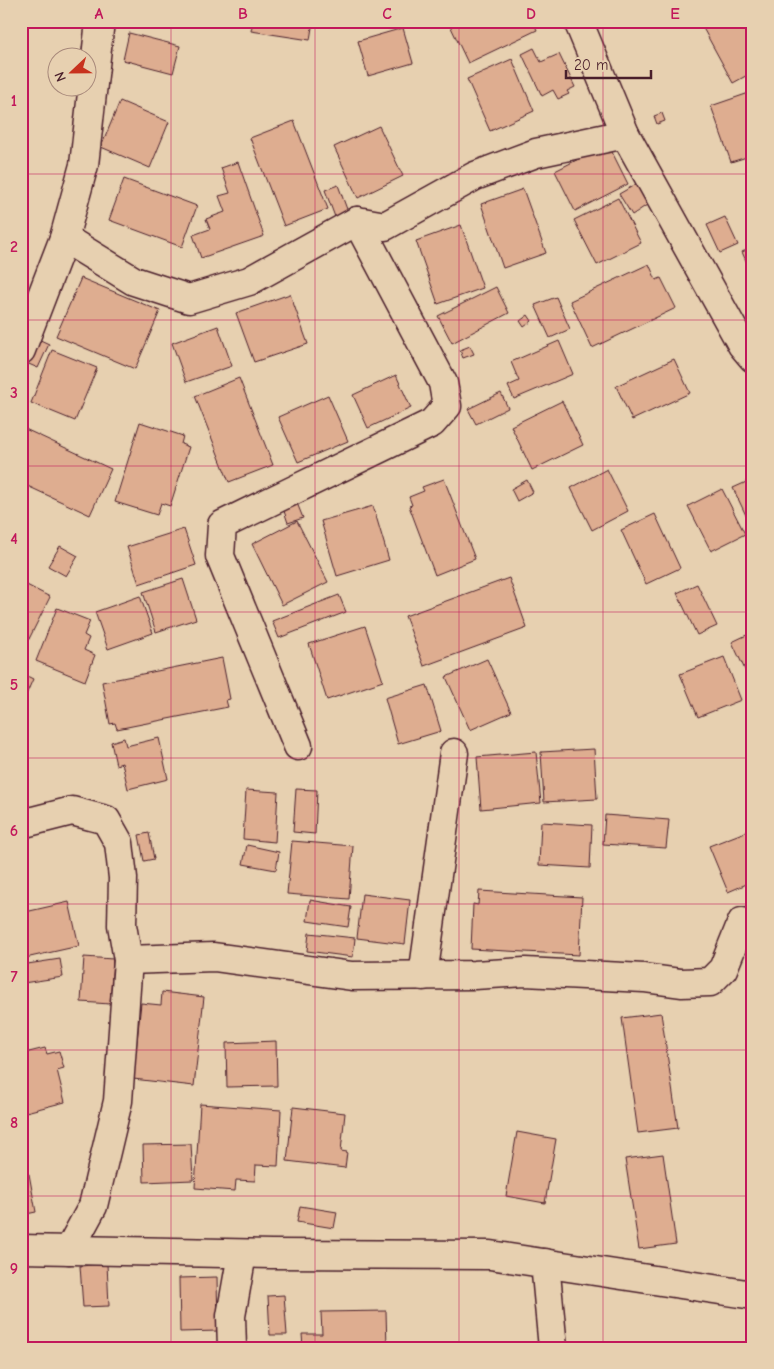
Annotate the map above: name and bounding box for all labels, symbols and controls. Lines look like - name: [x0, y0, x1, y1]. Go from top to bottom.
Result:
- text: A: [95, 5, 104, 23]
- text: B: [238, 5, 248, 23]
- text: C: [382, 5, 392, 23]
- text: D: [526, 5, 536, 23]
- text: E: [670, 5, 680, 23]
- north arrow: [48, 48, 98, 98]
- scale bar: [566, 48, 652, 80]
- text: 20 m: [574, 56, 608, 74]
- text: N: [51, 69, 70, 84]
- text: 1: [11, 92, 17, 110]
- text: 2: [10, 238, 18, 256]
- text: 3: [10, 384, 18, 402]
- text: 4: [10, 530, 18, 548]
- text: 5: [10, 676, 18, 694]
- text: 6: [10, 822, 18, 840]
- text: 7: [10, 968, 18, 986]
- text: 8: [10, 1114, 18, 1132]
- text: 9: [10, 1260, 18, 1278]

